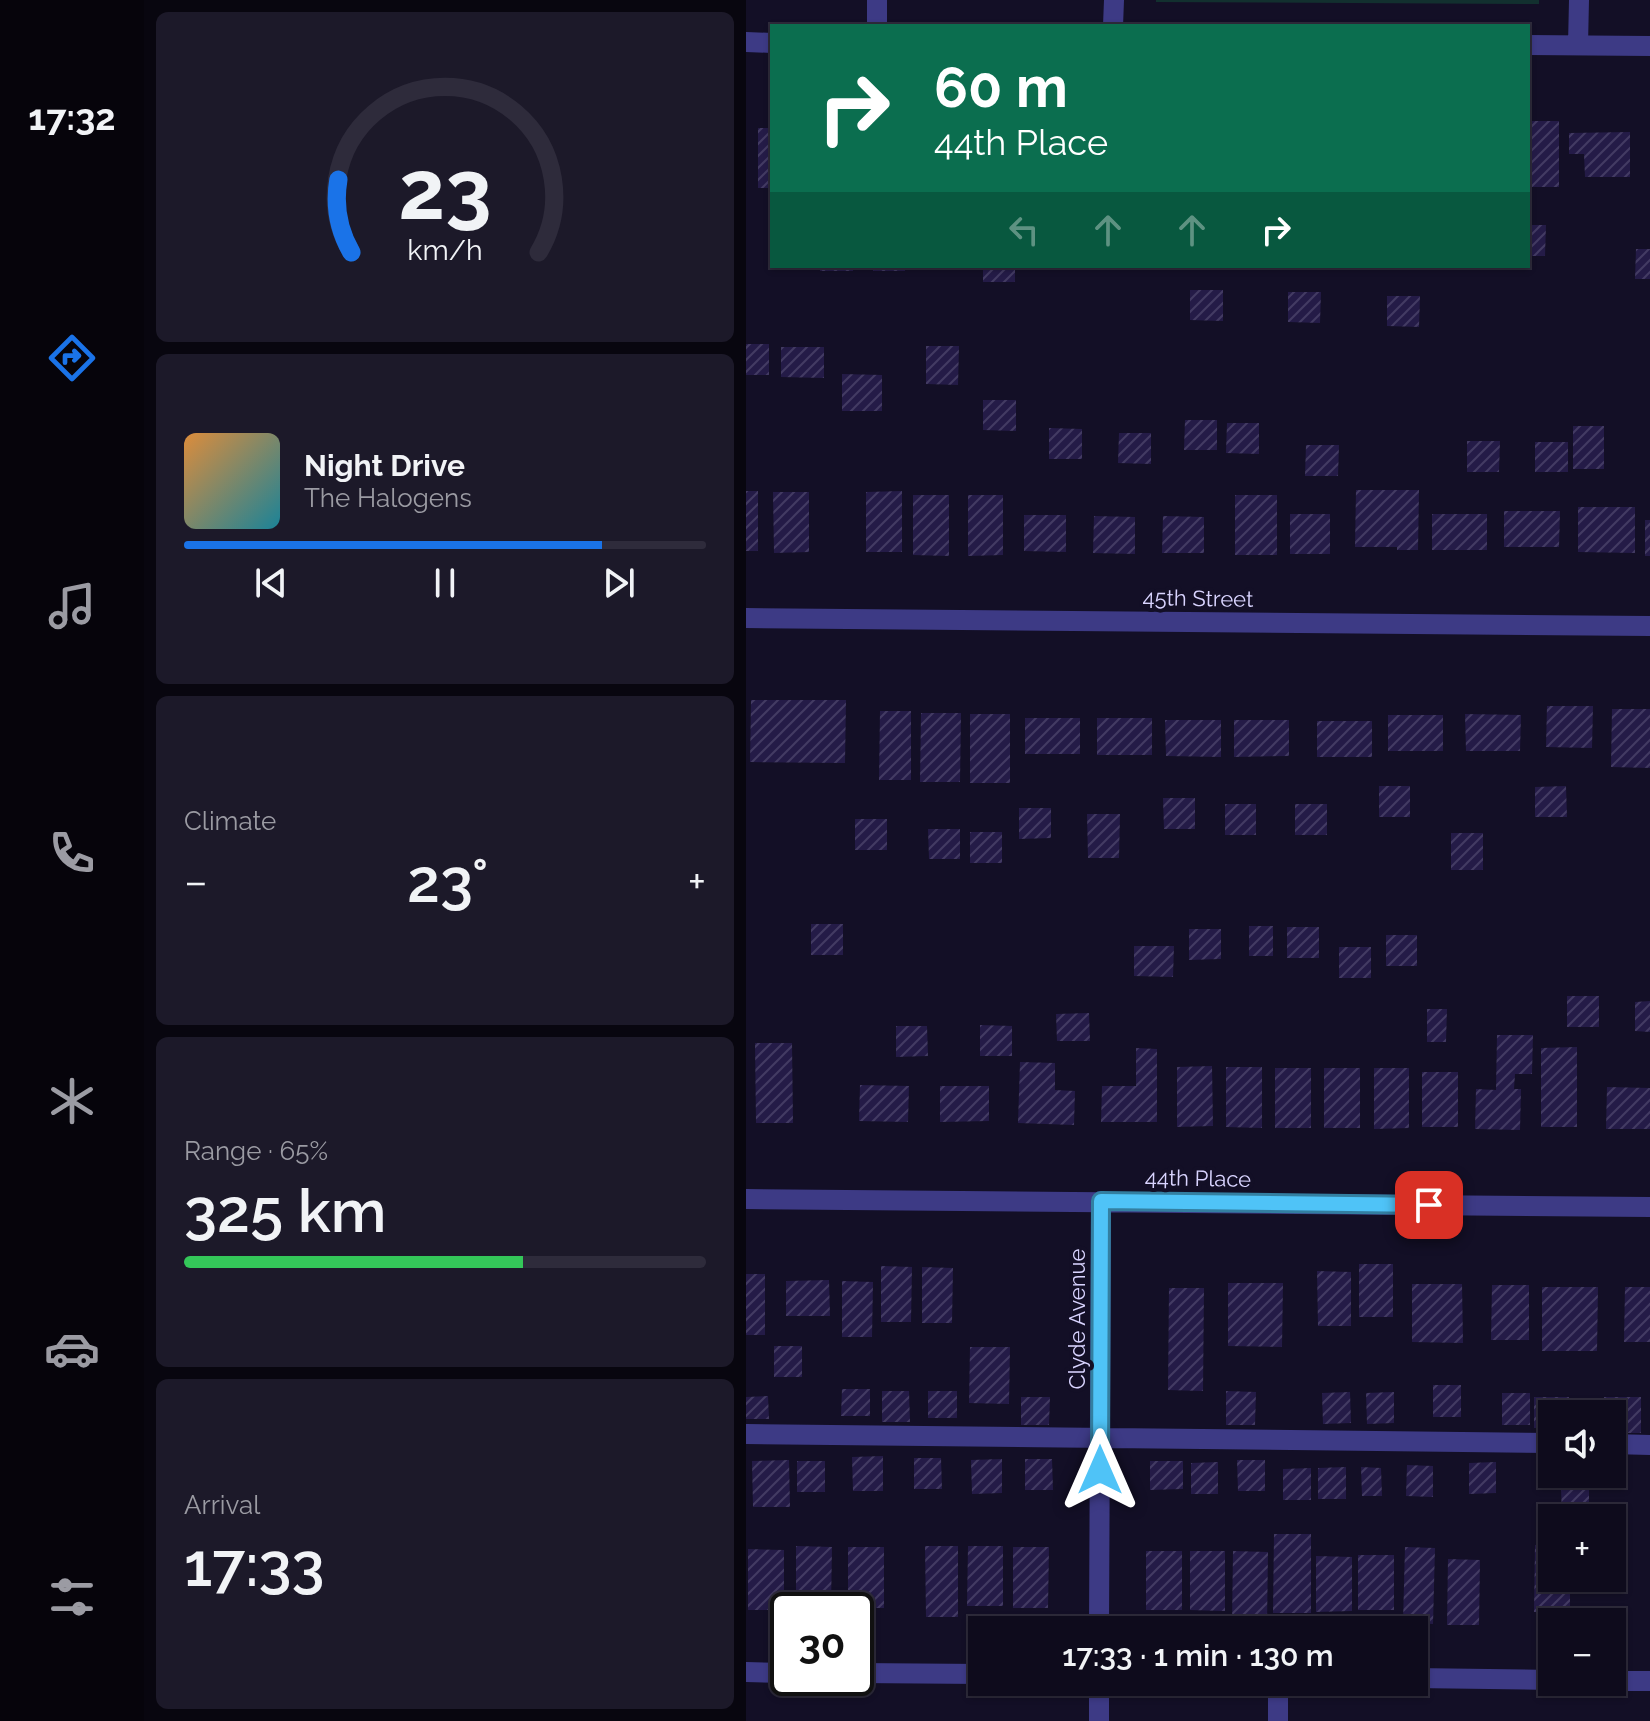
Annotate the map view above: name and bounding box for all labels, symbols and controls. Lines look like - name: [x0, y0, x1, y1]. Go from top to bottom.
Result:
- text: 60 m: [934, 54, 1068, 120]
- icon: right: [802, 56, 906, 160]
- text: 17:32: [28, 96, 116, 138]
- text: 44th Place: [934, 121, 1108, 163]
- text: 23: [398, 140, 492, 237]
- icon: left: [1002, 208, 1046, 252]
- icon: ahead: [1086, 208, 1130, 252]
- icon: ahead: [1170, 208, 1214, 252]
- icon: right: [1254, 208, 1298, 252]
- text: km/h: [407, 233, 483, 267]
- icon: directions: [44, 330, 100, 386]
- text: Night Drive: [304, 448, 465, 483]
- text: The Halogens: [304, 483, 472, 513]
- icon: previous: [249, 561, 293, 605]
- icon: pause: [423, 561, 467, 605]
- icon: next: [597, 561, 641, 605]
- icon: music: [44, 578, 100, 634]
- street label: 45th Street: [1142, 584, 1254, 612]
- text: Climate: [184, 806, 276, 836]
- icon: phone: [44, 825, 100, 881]
- text: 23°: [407, 846, 488, 916]
- text: −: [184, 856, 208, 907]
- text: +: [688, 856, 706, 907]
- icon: climate: [44, 1073, 100, 1129]
- text: Range · 65%: [184, 1136, 328, 1166]
- street label: 44th Place: [1145, 1164, 1251, 1192]
- pin: [1395, 1171, 1463, 1239]
- text: 325 km: [184, 1176, 386, 1246]
- icon: arrive: [1407, 1183, 1451, 1227]
- street label: Clyde Avenue: [1064, 1248, 1090, 1389]
- icon: car: [44, 1321, 100, 1377]
- map controls: [1538, 1400, 1626, 1696]
- button: sound: [1538, 1400, 1626, 1488]
- position arrow: [1058, 1428, 1142, 1512]
- text: Arrival: [184, 1490, 260, 1520]
- button: +: [1538, 1504, 1626, 1592]
- text: 17:33: [184, 1530, 324, 1600]
- icon: filters: [44, 1569, 100, 1625]
- speed limit sign: 30: [770, 1592, 874, 1696]
- button: −: [1538, 1608, 1626, 1696]
- text: 17:33 · 1 min · 130 m: [1062, 1638, 1334, 1673]

